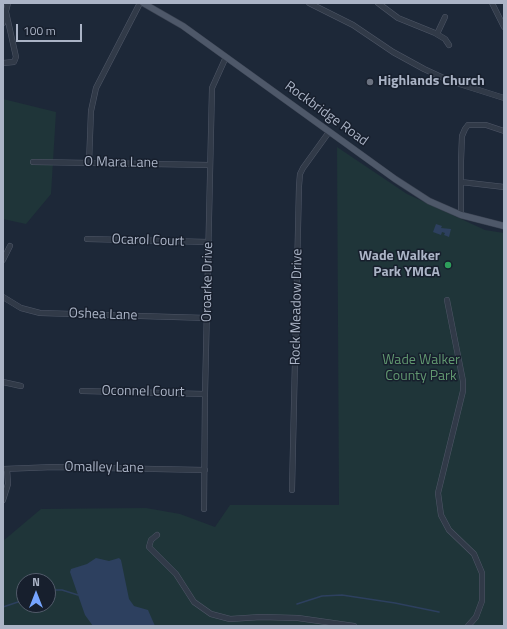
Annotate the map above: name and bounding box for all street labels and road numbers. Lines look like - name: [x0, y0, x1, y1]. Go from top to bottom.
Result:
- street label: Rockbridge Road: [281, 78, 371, 150]
- street label: O Mara Lane: [84, 154, 158, 172]
- street label: Ocarol Court: [111, 231, 185, 251]
- street label: Oroarke Drive: [199, 242, 217, 322]
- street label: Rock Meadow Drive: [288, 249, 306, 365]
- street label: Oshea Lane: [68, 305, 138, 325]
- street label: Oconnel Court: [101, 383, 185, 401]
- street label: Omalley Lane: [64, 459, 144, 477]

